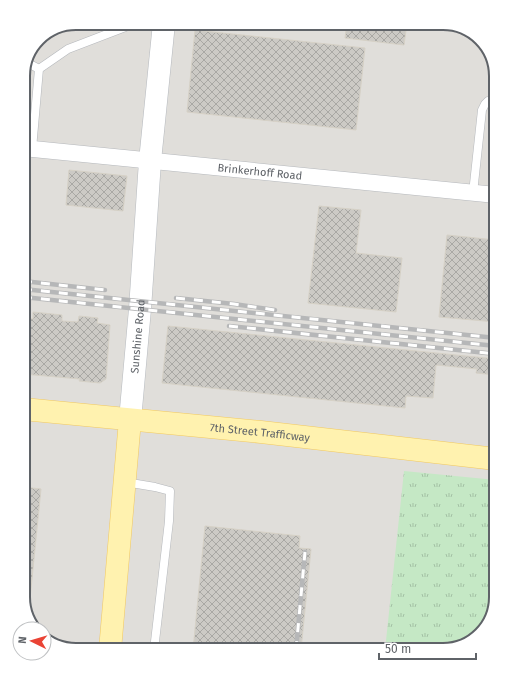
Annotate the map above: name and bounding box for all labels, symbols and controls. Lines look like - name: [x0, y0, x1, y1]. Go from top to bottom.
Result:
- street label: Brinkerhoff Road: [217, 161, 303, 182]
- street label: Sunshine Road: [128, 299, 147, 374]
- street label: 7th Street Trafficway: [209, 421, 311, 444]
- north arrow: [12, 621, 52, 661]
- scale bar: [379, 635, 476, 661]
- text: N: [16, 636, 29, 644]
- text: 50 m: [385, 642, 411, 656]

